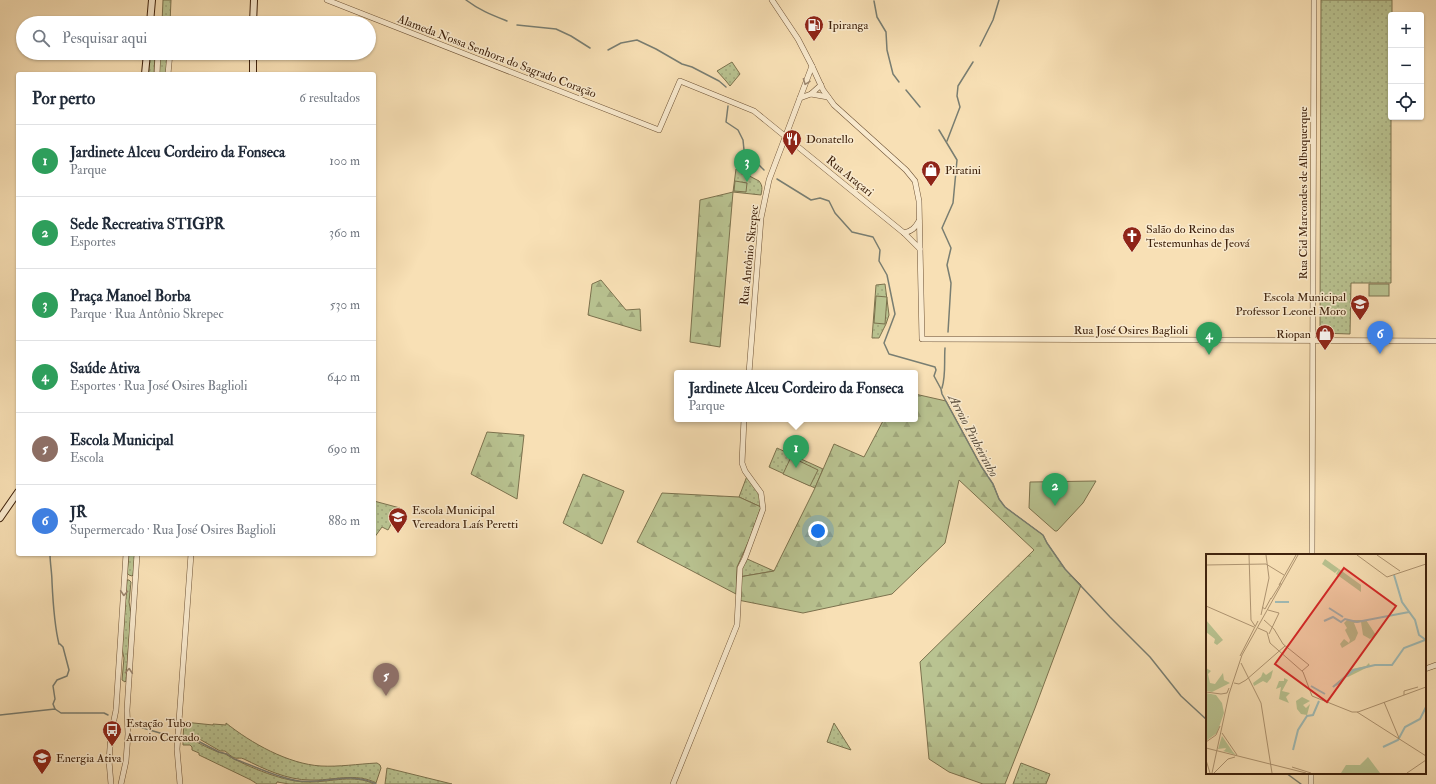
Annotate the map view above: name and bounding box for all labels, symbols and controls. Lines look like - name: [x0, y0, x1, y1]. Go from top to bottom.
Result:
- street label: Alameda Nossa Senhora do Sagrado Coração: [394, 11, 599, 102]
- map controls: [1388, 12, 1424, 120]
- button: +: [1388, 12, 1424, 48]
- fuel station icon: Ipiranga: [803, 14, 825, 42]
- search box: [16, 16, 376, 60]
- place label: Ipiranga: [828, 18, 869, 33]
- icon: search: [30, 27, 52, 49]
- text: Pesquisar aqui: [62, 29, 147, 48]
- button: −: [1388, 48, 1424, 84]
- one-way arrow: [803, 78, 811, 85]
- button: locate: [1388, 84, 1424, 120]
- text: Por perto: [32, 88, 95, 109]
- text: 6 resultados: [299, 90, 360, 106]
- street label: Rua Cid Marcondes de Albuquerque: [1296, 106, 1311, 280]
- restaurant icon: Donatello: [781, 128, 803, 156]
- place label: Donatello: [806, 132, 854, 147]
- text: Jardinete Alceu Cordeiro da Fonseca: [70, 143, 285, 162]
- pin: 3: [734, 149, 760, 182]
- text: 1: [43, 153, 47, 169]
- text: 100 m: [329, 153, 360, 169]
- street label: Rua Araçari: [823, 153, 876, 200]
- shop icon: Piratini: [920, 159, 942, 187]
- text: Parque: [70, 162, 106, 178]
- place label: Piratini: [945, 163, 981, 178]
- street label: Rua Antônio Skrepec: [737, 204, 762, 306]
- text: Sede Recreativa STIGPR: [70, 215, 224, 234]
- place label: Salão do Reino das Testemunhas de Jeová: [1146, 222, 1251, 251]
- text: 2: [42, 225, 48, 241]
- text: 360 m: [329, 225, 360, 241]
- church icon: Salão do Reino das Testemunhas de Jeová: [1121, 225, 1143, 253]
- text: Esportes: [70, 234, 116, 250]
- text: Praça Manoel Borba: [70, 287, 191, 306]
- place label: Escola Municipal Professor Leonel Moro: [1235, 290, 1346, 319]
- school or university icon: Escola Municipal Professor Leonel Moro: [1349, 293, 1371, 321]
- text: 3: [43, 297, 48, 313]
- text: 530 m: [330, 297, 360, 313]
- text: Parque · Rua Antônio Skrepec: [70, 306, 224, 322]
- pin: 6: [1367, 321, 1393, 354]
- pin: 4: [1196, 322, 1222, 355]
- street label: Rua José Osires Baglioli: [1074, 323, 1188, 338]
- shop icon: Riopan: [1314, 323, 1336, 351]
- place label: Riopan: [1276, 327, 1311, 342]
- text: Saúde Ativa: [70, 359, 140, 378]
- text: 4: [41, 369, 49, 385]
- text: 640 m: [327, 369, 360, 385]
- popup: [674, 370, 918, 422]
- text: Esportes · Rua José Osires Baglioli: [70, 378, 247, 394]
- text: Jardinete Alceu Cordeiro da Fonseca: [688, 379, 904, 398]
- water label: Arroio Pinheirinho: [944, 390, 1002, 480]
- text: Parque: [688, 398, 725, 414]
- text: Escola Municipal: [70, 431, 174, 450]
- pin: 1: [783, 435, 809, 468]
- text: 5: [42, 441, 48, 457]
- text: 690 m: [327, 441, 360, 457]
- text: Escola: [70, 450, 104, 466]
- pin: 2: [1042, 473, 1068, 506]
- text: JR: [70, 503, 87, 522]
- place label: Escola Municipal Vereadora Laís Peretti: [412, 503, 518, 532]
- school or university icon: Escola Municipal Vereadora Laís Peretti: [387, 506, 409, 534]
- text: 6: [42, 513, 48, 529]
- text: 880 m: [328, 513, 360, 529]
- your location: [808, 521, 828, 541]
- text: Supermercado · Rua José Osires Baglioli: [70, 522, 276, 538]
- inset map: [1206, 554, 1426, 774]
- one-way arrow: [119, 590, 128, 596]
- pin: 5: [373, 663, 399, 696]
- one-way arrow: [125, 668, 133, 674]
- place label: Estação Tubo Arroio Cercado: [125, 716, 200, 745]
- bus stop icon: Estação Tubo Arroio Cercado: [101, 719, 123, 747]
- school or university icon: Energia Ativa: [31, 747, 53, 775]
- place label: Energia Ativa: [56, 751, 123, 766]

